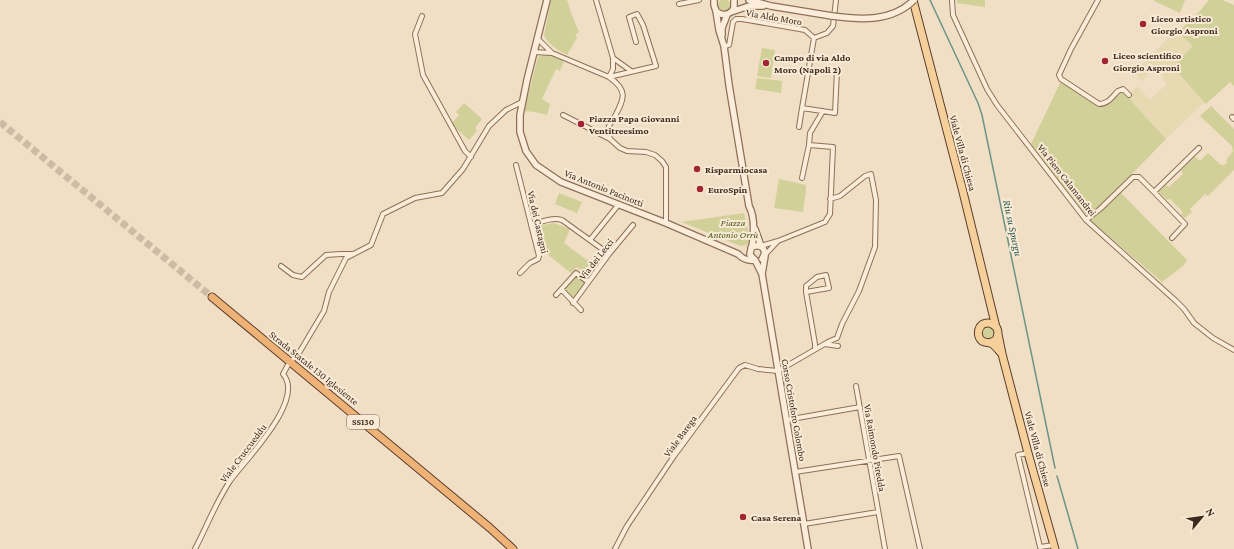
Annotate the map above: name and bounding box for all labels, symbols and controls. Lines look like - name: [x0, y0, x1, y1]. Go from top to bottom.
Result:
- street label: Via Aldo Moro: [745, 7, 803, 27]
- place label: Liceo artistico Giorgio Asproni: [1151, 13, 1218, 36]
- marker: Liceo artistico Giorgio Asproni: [1138, 19, 1148, 29]
- place label: Liceo scientifico Giorgio Asproni: [1113, 50, 1181, 73]
- place label: Campo di via Aldo Moro (Napoli 2): [774, 52, 850, 76]
- marker: Liceo scientifico Giorgio Asproni: [1100, 56, 1110, 66]
- marker: Campo di via Aldo Moro (Napoli 2): [761, 58, 771, 68]
- place label: Piazza Papa Giovanni Ventitreesimo: [588, 113, 679, 136]
- street label: Viale Villa di Chiesa: [948, 114, 979, 193]
- marker: Piazza Papa Giovanni Ventitreesimo: [576, 119, 586, 129]
- street label: Via Piero Calamandrei: [1035, 142, 1099, 218]
- marker: Risparmiocasa: [692, 164, 702, 174]
- place label: Risparmiocasa: [705, 164, 767, 175]
- street label: Via Antonio Pacinotti: [563, 167, 646, 209]
- marker: EuroSpin: [695, 184, 705, 194]
- place label: EuroSpin: [708, 184, 748, 195]
- street label: Via dei Castagni: [525, 190, 551, 255]
- water label: Riu su Spurgu: [1000, 199, 1025, 258]
- park label: Piazza Antonio Orrù: [707, 217, 758, 240]
- street label: Via dei Lecci: [577, 236, 616, 282]
- street label: Strada Statale 130 Iglesiente: [267, 329, 361, 408]
- street label: Corso Cristoforo Colombo: [780, 358, 808, 462]
- street label: Via Raimondo Piredda: [862, 404, 888, 493]
- street label: Viale Villa di Chiese: [1023, 410, 1054, 489]
- street label: Viale Barega: [661, 413, 699, 459]
- road number: SS130: [347, 415, 379, 429]
- street label: Viale Cruccueddu: [217, 421, 269, 484]
- north arrow: [1182, 497, 1222, 537]
- text: N: [1204, 506, 1218, 519]
- marker: Casa Serena: [738, 512, 748, 522]
- place label: Casa Serena: [751, 512, 802, 523]

